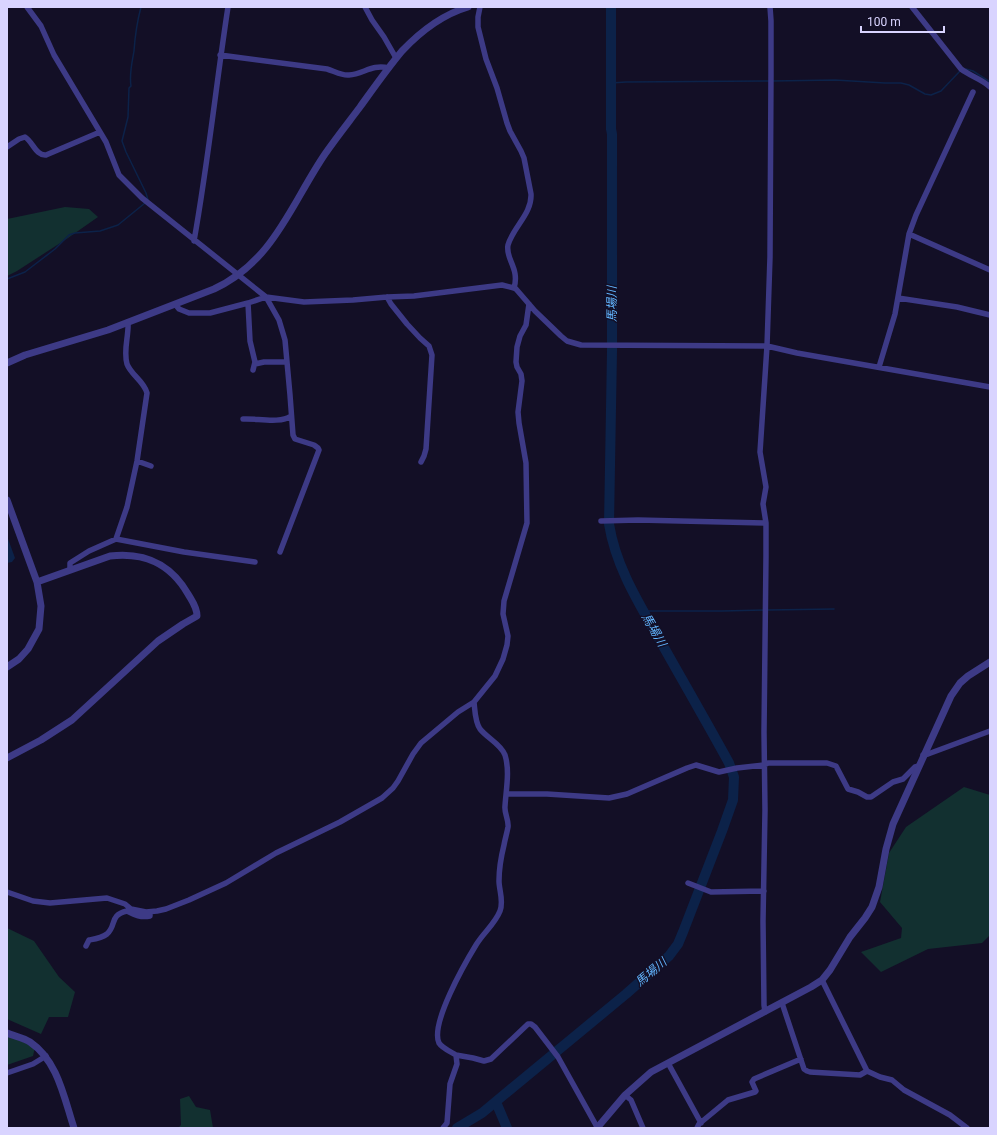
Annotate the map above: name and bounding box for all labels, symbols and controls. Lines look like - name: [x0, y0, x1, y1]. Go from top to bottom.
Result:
- scale bar: [861, 8, 944, 34]
- text: 100 m: [867, 15, 901, 29]
- water label: 馬場川: [605, 284, 619, 322]
- water label: 馬場川: [639, 611, 670, 651]
- water label: 馬場川: [633, 954, 671, 989]

